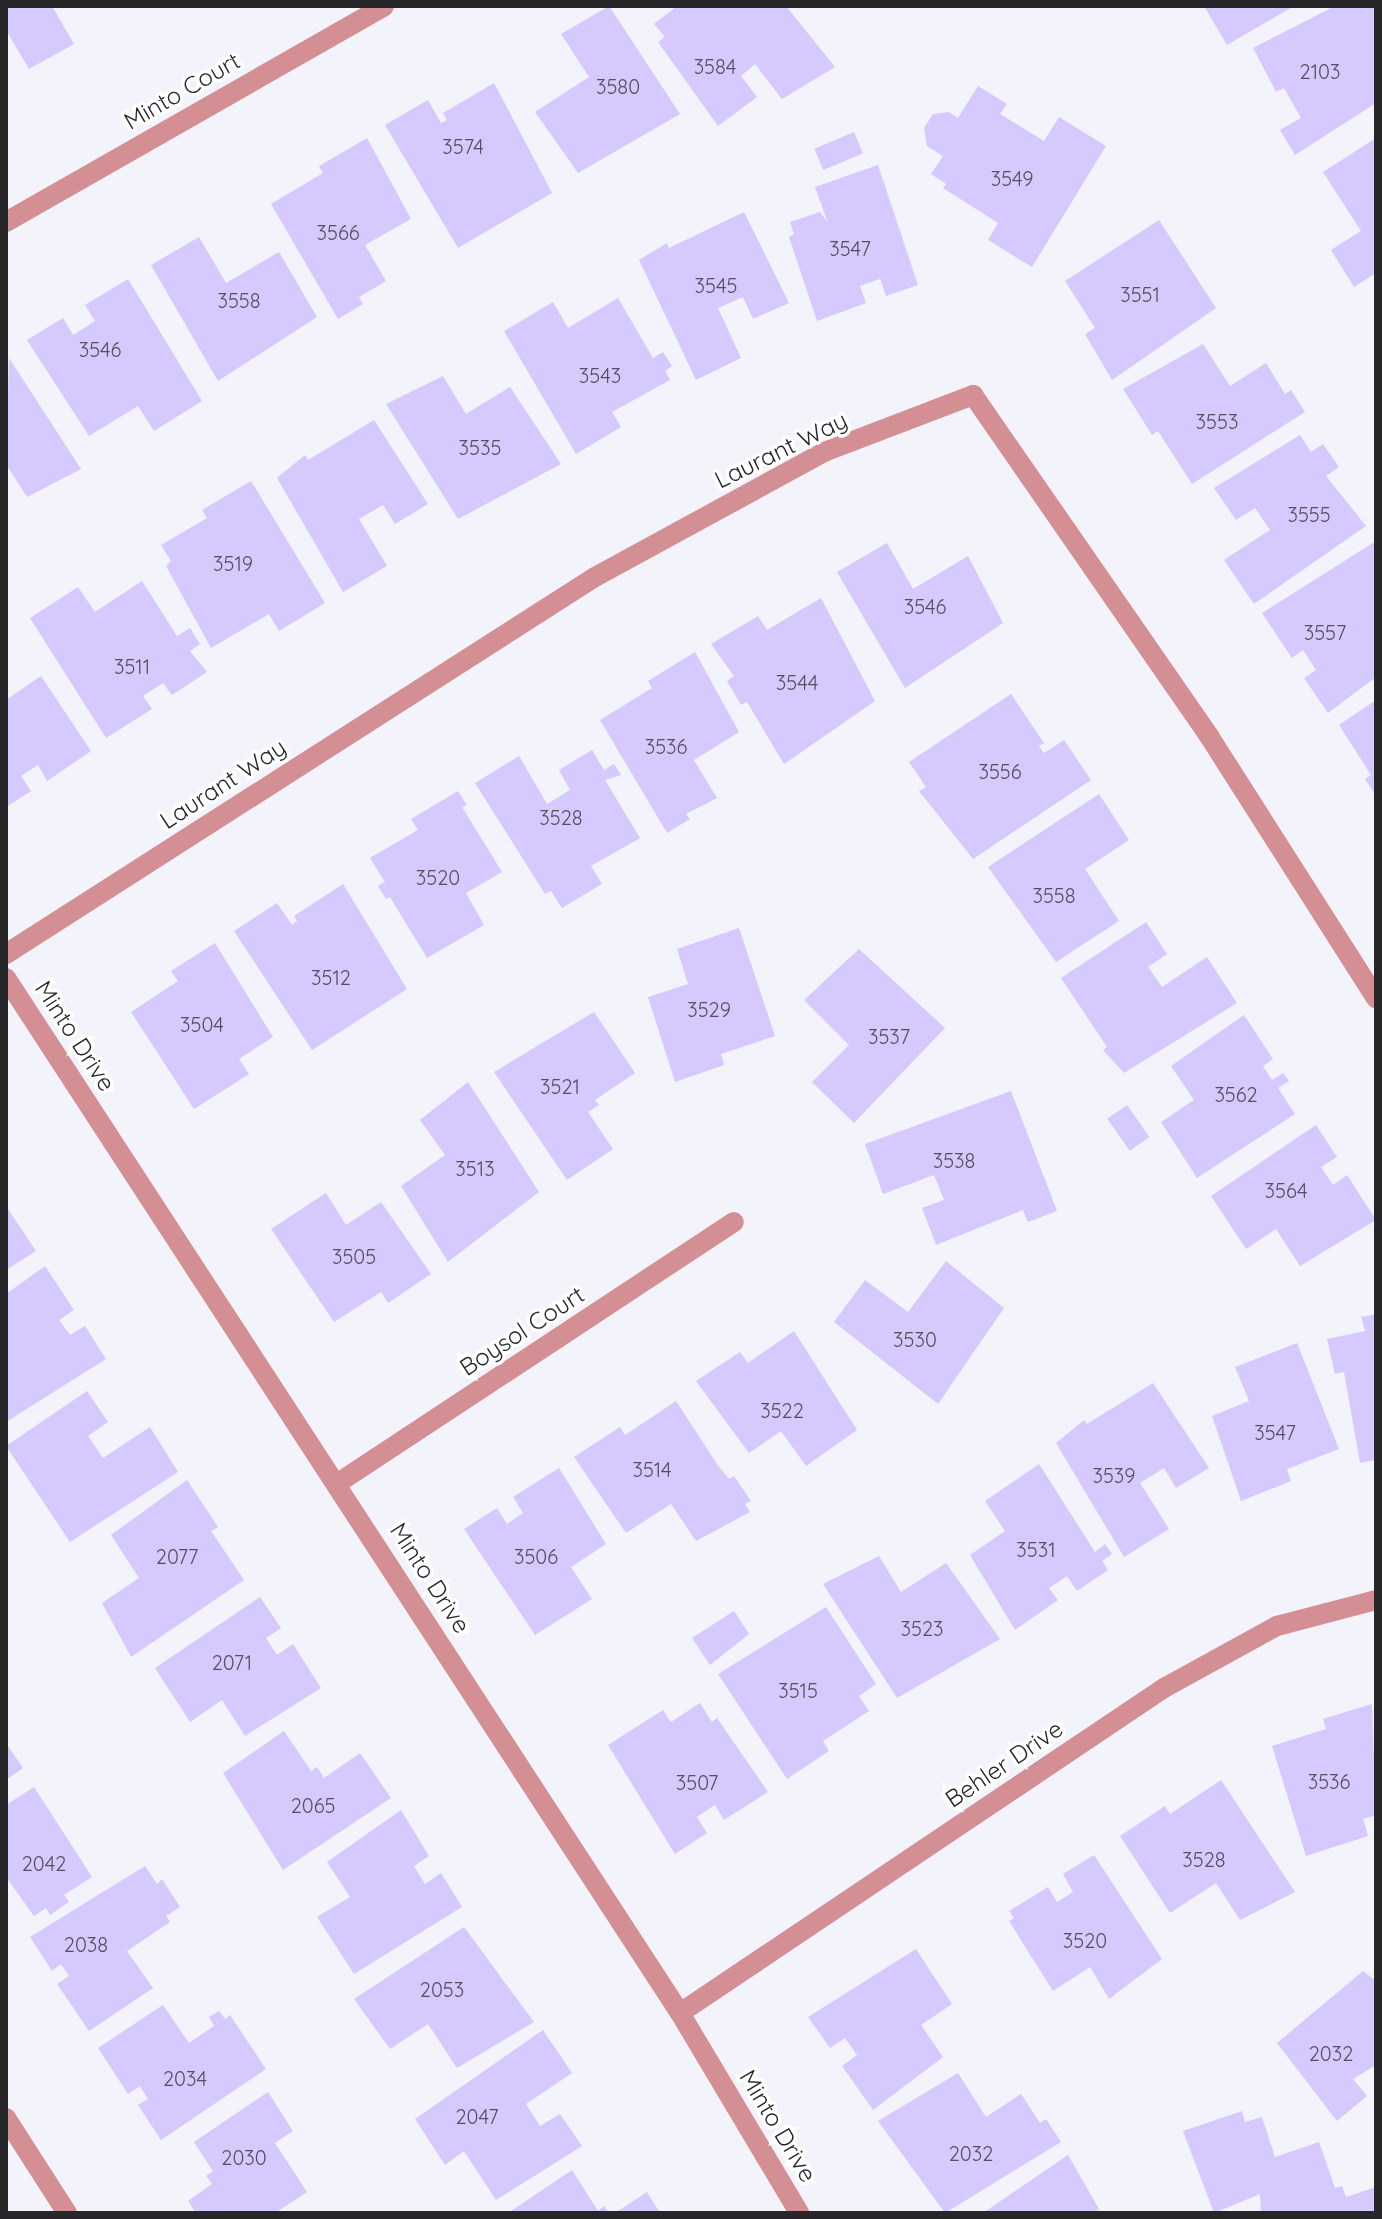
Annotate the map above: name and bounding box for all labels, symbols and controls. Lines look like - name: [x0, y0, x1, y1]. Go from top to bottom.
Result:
- street label: Minto Court: [119, 46, 245, 136]
- house number: 3584: [694, 54, 736, 78]
- house number: 2103: [1300, 59, 1340, 83]
- house number: 3580: [596, 74, 640, 98]
- house number: 3574: [442, 134, 484, 158]
- house number: 3549: [991, 166, 1033, 190]
- house number: 3566: [317, 220, 359, 244]
- house number: 3547: [829, 236, 871, 260]
- house number: 3545: [695, 273, 737, 297]
- house number: 3551: [1120, 282, 1160, 306]
- house number: 3558: [217, 288, 261, 312]
- house number: 3546: [79, 337, 121, 361]
- house number: 3543: [579, 363, 621, 387]
- street label: Laurant Way: [710, 406, 852, 494]
- house number: 3553: [1196, 409, 1238, 433]
- house number: 3535: [459, 435, 501, 459]
- house number: 3555: [1287, 502, 1331, 526]
- house number: 3519: [213, 551, 253, 575]
- house number: 3546: [904, 594, 946, 618]
- house number: 3557: [1304, 620, 1346, 644]
- house number: 3511: [114, 654, 150, 678]
- house number: 3544: [776, 670, 818, 694]
- street label: Laurant Way: [155, 733, 291, 835]
- house number: 3536: [645, 734, 687, 758]
- house number: 3556: [978, 759, 1022, 783]
- house number: 3528: [539, 805, 583, 829]
- house number: 3520: [416, 865, 460, 889]
- house number: 3558: [1032, 883, 1076, 907]
- house number: 3512: [311, 965, 351, 989]
- street label: Minto Drive: [29, 975, 121, 1097]
- house number: 3529: [687, 997, 731, 1021]
- house number: 3504: [180, 1012, 224, 1036]
- house number: 3537: [868, 1024, 910, 1048]
- house number: 3521: [540, 1074, 580, 1098]
- house number: 3562: [1214, 1082, 1258, 1106]
- house number: 3538: [933, 1148, 975, 1172]
- house number: 3513: [455, 1156, 495, 1180]
- house number: 3564: [1265, 1178, 1307, 1202]
- house number: 3505: [332, 1244, 376, 1268]
- street label: Boysol Court: [454, 1280, 590, 1382]
- house number: 3530: [893, 1327, 937, 1351]
- house number: 3522: [760, 1398, 804, 1422]
- house number: 3547: [1254, 1420, 1296, 1444]
- house number: 3514: [632, 1457, 672, 1481]
- house number: 3539: [1092, 1463, 1136, 1487]
- street label: Minto Drive: [384, 1517, 476, 1639]
- house number: 3531: [1016, 1537, 1056, 1561]
- house number: 2077: [156, 1544, 198, 1568]
- house number: 3506: [514, 1544, 558, 1568]
- house number: 3523: [901, 1616, 943, 1640]
- house number: 2071: [212, 1650, 252, 1674]
- house number: 3515: [778, 1678, 818, 1702]
- street label: Behler Drive: [940, 1714, 1068, 1814]
- house number: 3536: [1308, 1769, 1350, 1793]
- house number: 3507: [676, 1770, 718, 1794]
- house number: 2065: [291, 1793, 335, 1817]
- house number: 3528: [1182, 1847, 1226, 1871]
- house number: 2042: [22, 1851, 66, 1875]
- house number: 3520: [1063, 1928, 1107, 1952]
- house number: 2038: [64, 1932, 108, 1956]
- house number: 2053: [420, 1977, 464, 2001]
- house number: 2032: [1309, 2041, 1353, 2065]
- street label: Minto Drive: [733, 2065, 823, 2187]
- house number: 2034: [163, 2066, 207, 2090]
- house number: 2047: [455, 2104, 499, 2128]
- house number: 2032: [949, 2141, 993, 2165]
- house number: 2030: [221, 2145, 267, 2169]

